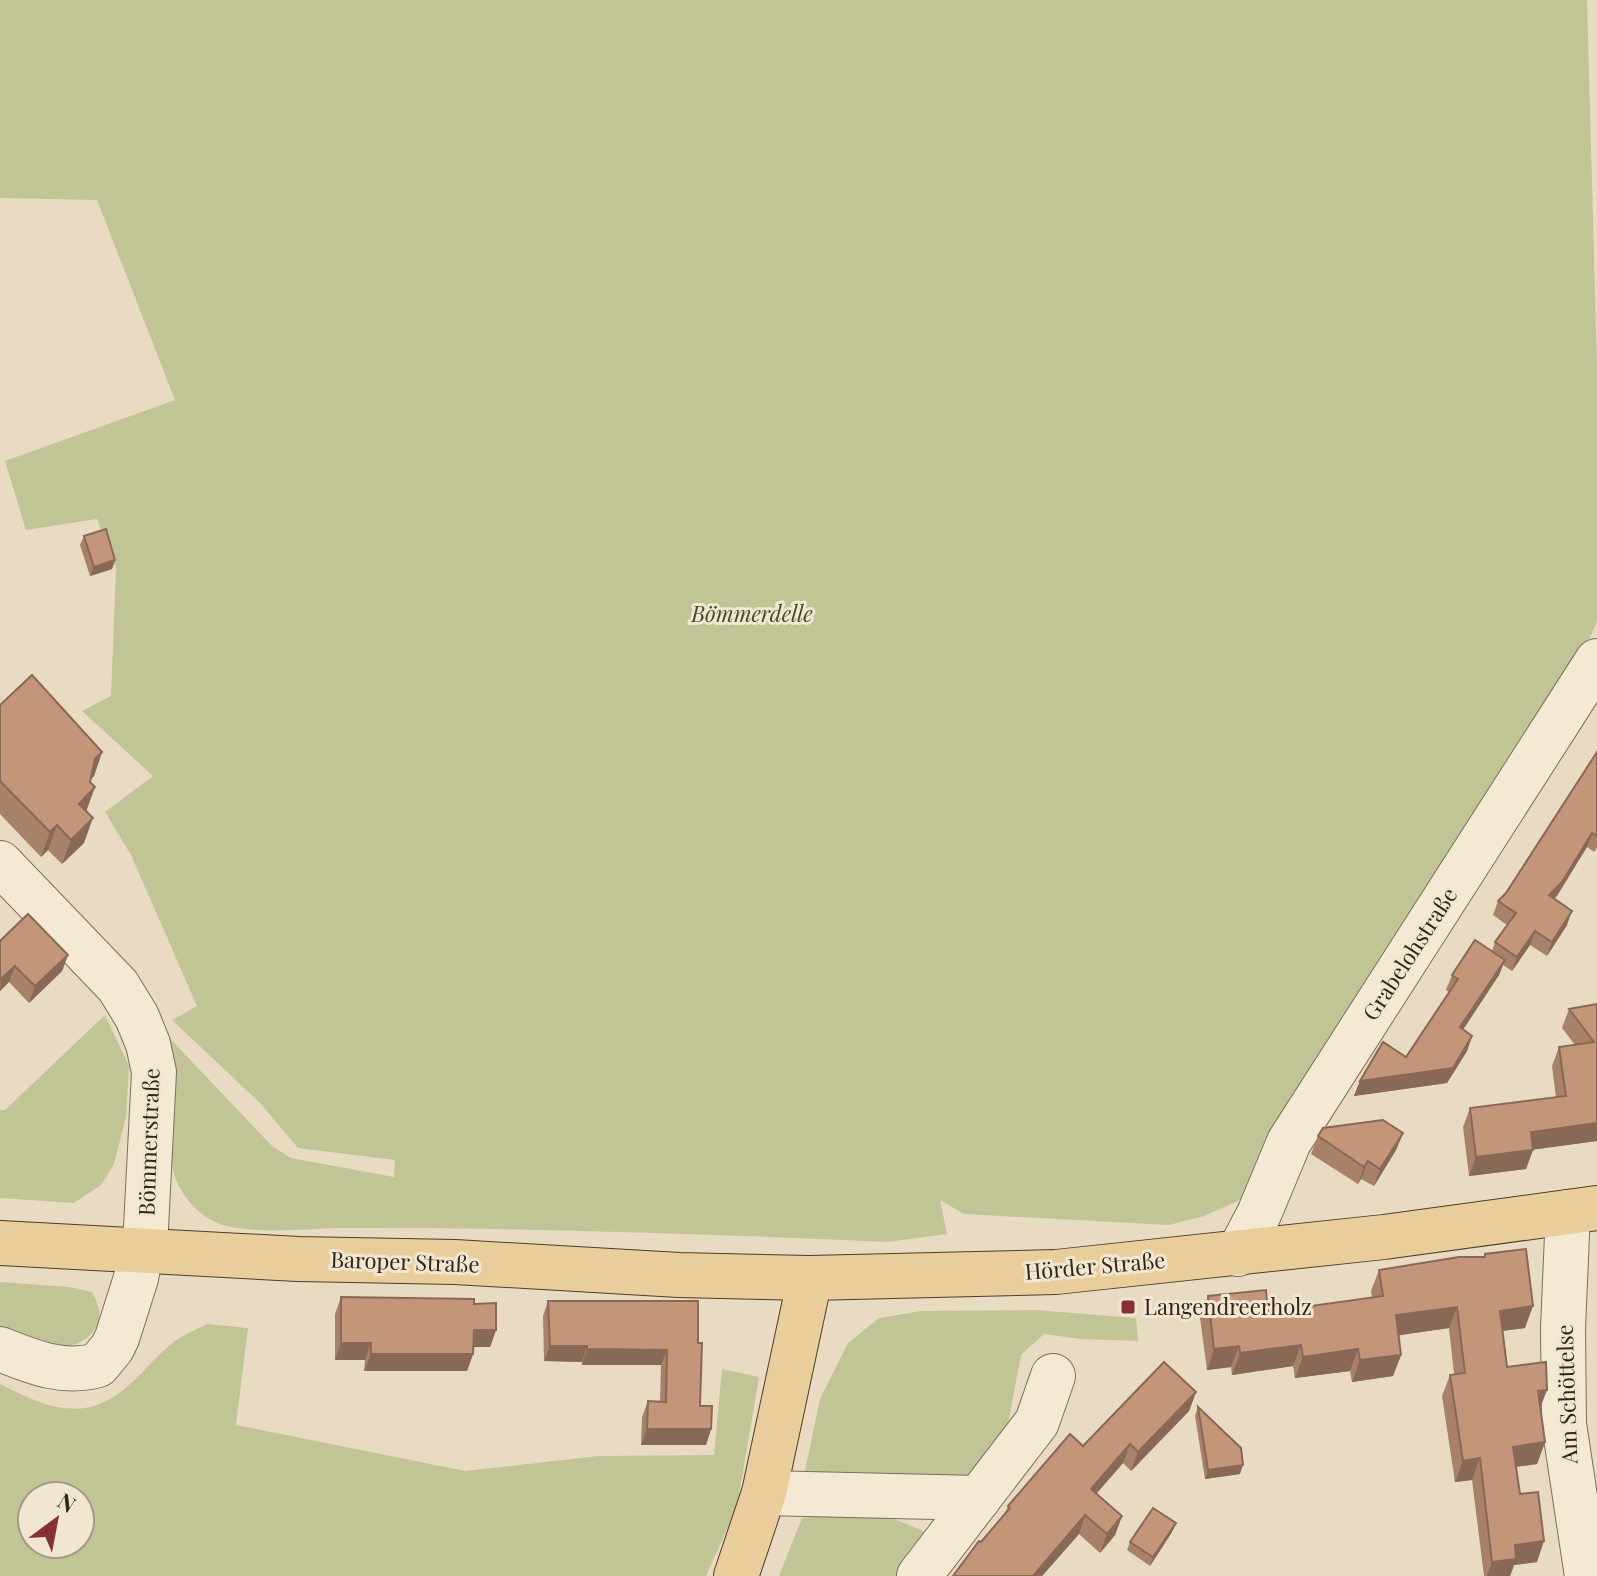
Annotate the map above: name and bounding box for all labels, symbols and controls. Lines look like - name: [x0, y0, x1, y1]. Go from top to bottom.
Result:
- park label: Bömmerdelle: [690, 598, 813, 628]
- street label: Grabelohstraße: [1355, 881, 1463, 1026]
- street label: Bömmerstraße: [130, 1067, 166, 1216]
- street label: Baroper Straße: [330, 1243, 480, 1279]
- street label: Hörder Straße: [1023, 1244, 1166, 1286]
- place label: Langendreerholz: [1144, 1291, 1312, 1321]
- marker: Langendreerholz: [1119, 1298, 1137, 1316]
- street label: Am Schöttelse: [1549, 1324, 1583, 1465]
- north arrow: [16, 1480, 96, 1560]
- text: N: [52, 1485, 82, 1519]

